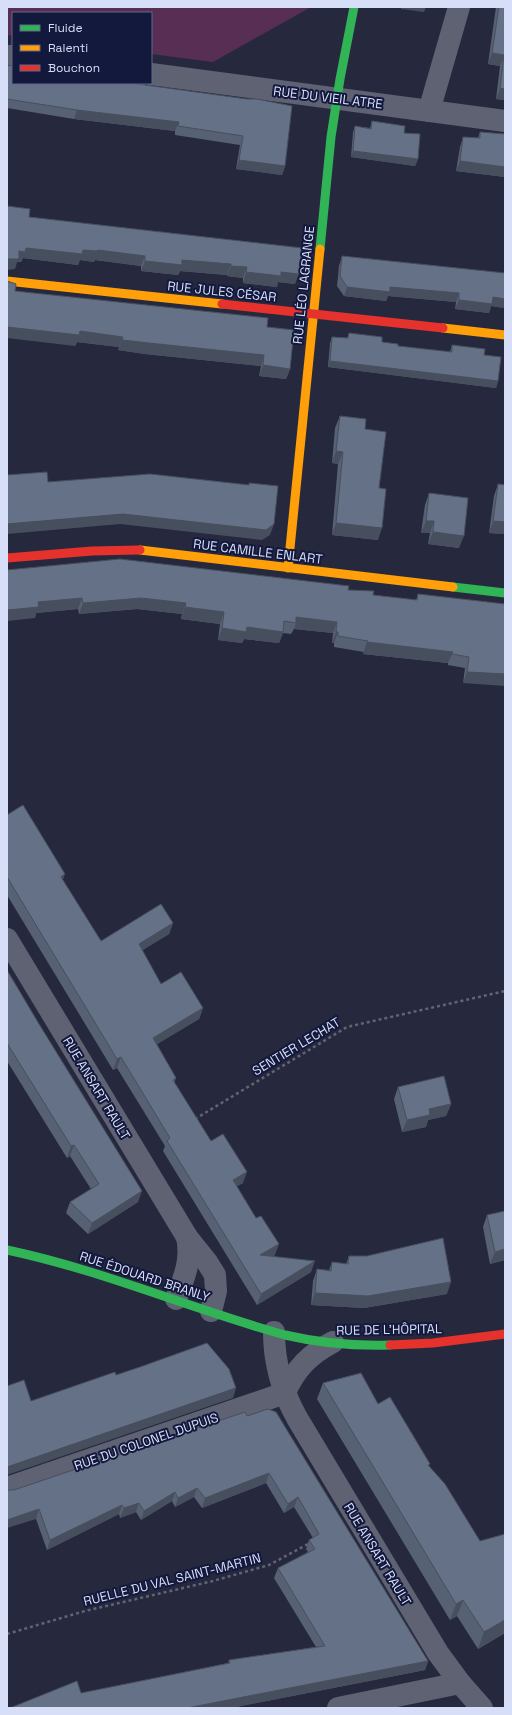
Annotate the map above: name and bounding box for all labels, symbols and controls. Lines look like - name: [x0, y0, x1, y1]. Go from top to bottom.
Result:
- legend: [12, 12, 152, 84]
- text: Fluide: [48, 20, 83, 36]
- text: Ralenti: [48, 40, 88, 56]
- text: Bouchon: [48, 60, 100, 76]
- street label: RUE DU VIEIL ATRE: [272, 82, 384, 113]
- street label: RUE LÉO LAGRANGE: [289, 225, 318, 345]
- street label: RUE JULES CÉSAR: [167, 277, 277, 306]
- street label: RUE CAMILLE ENLART: [192, 535, 324, 568]
- street label: SENTIER LECHAT: [249, 1013, 344, 1079]
- street label: RUE ANSART RAULT: [59, 1034, 134, 1143]
- street label: RUE ÉDOUARD BRANLY: [78, 1247, 212, 1306]
- street label: RUE DE L'HÔPITAL: [336, 1320, 442, 1339]
- street label: RUE DU COLONEL DUPUIS: [72, 1409, 221, 1474]
- street label: RUE ANSART RAULT: [340, 1500, 415, 1609]
- street label: RUELLE DU VAL SAINT-MARTIN: [82, 1549, 263, 1610]

